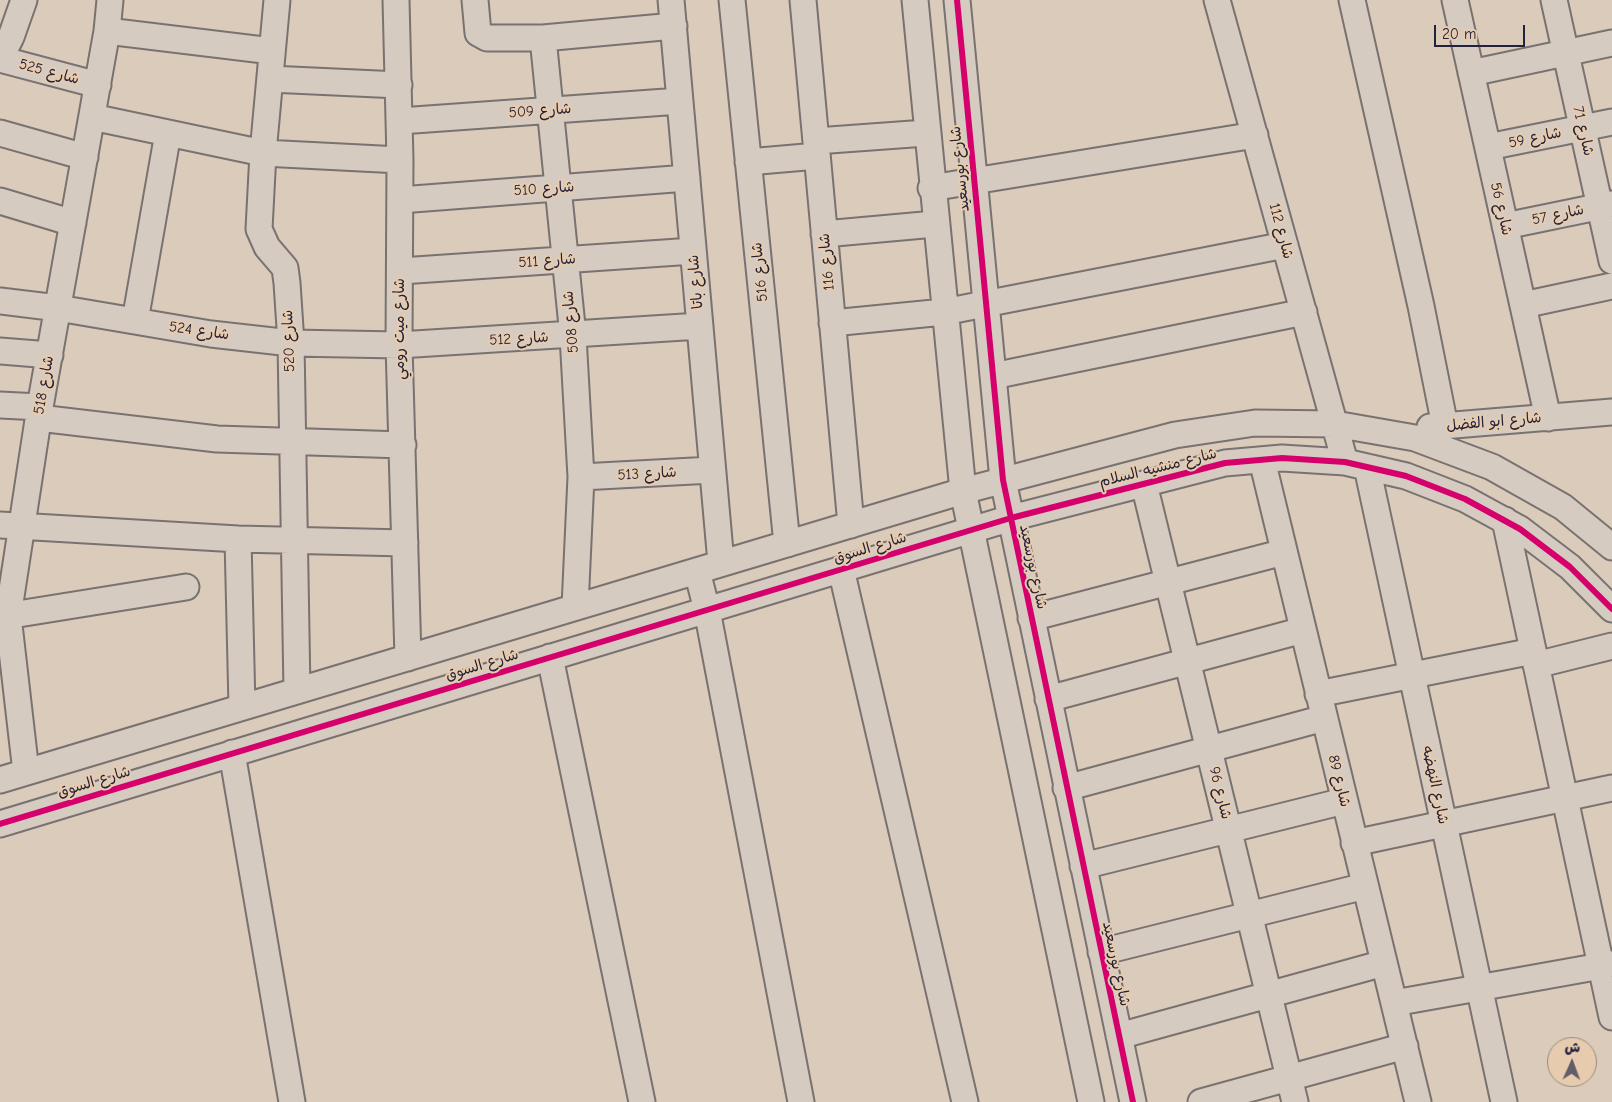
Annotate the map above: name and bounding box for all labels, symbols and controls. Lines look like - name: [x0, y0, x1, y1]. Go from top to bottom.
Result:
- scale bar: [1437, 15, 1528, 47]
- text: 20 m: [1442, 25, 1476, 43]
- street label: شارع 525: [17, 55, 81, 89]
- street label: شارع 509: [508, 100, 572, 122]
- street label: شارع 71: [1569, 104, 1597, 158]
- street label: شارع 59: [1507, 124, 1563, 152]
- street label: شارع بورسعيد: [947, 125, 973, 213]
- street label: شارع 510: [513, 178, 575, 200]
- street label: شارع 56: [1486, 181, 1516, 237]
- street label: شارع 112: [1265, 201, 1297, 261]
- street label: شارع 57: [1530, 201, 1586, 229]
- street label: شارع 116: [816, 233, 838, 291]
- street label: شارع 516: [748, 241, 772, 303]
- street label: شارع 511: [518, 250, 576, 272]
- street label: شارع باتا: [685, 254, 707, 310]
- street label: شارع ميت رومي: [391, 278, 409, 380]
- street label: شارع 508: [559, 290, 583, 354]
- street label: شارع 520: [279, 309, 299, 373]
- street label: شارع 524: [168, 318, 230, 344]
- street label: شارع 512: [489, 328, 549, 350]
- street label: شارع 518: [30, 354, 58, 416]
- street label: شارع ابو الفضل: [1446, 409, 1542, 435]
- street label: شارع منشيه السلام: [1097, 445, 1219, 491]
- street label: شارع 513: [617, 463, 677, 485]
- street label: شارع بورسعيد: [1015, 523, 1051, 611]
- street label: شارع السوق: [831, 528, 909, 568]
- street label: شارع السوق: [443, 645, 521, 685]
- street label: شارع النهضه: [1418, 744, 1452, 826]
- street label: شارع 89: [1324, 753, 1354, 809]
- street label: شارع السوق: [55, 762, 133, 802]
- street label: شارع 96: [1205, 765, 1235, 821]
- street label: شارع بورسعيد: [1098, 920, 1134, 1008]
- north arrow: [1547, 1037, 1597, 1087]
- text: ش: [1565, 1039, 1581, 1056]

